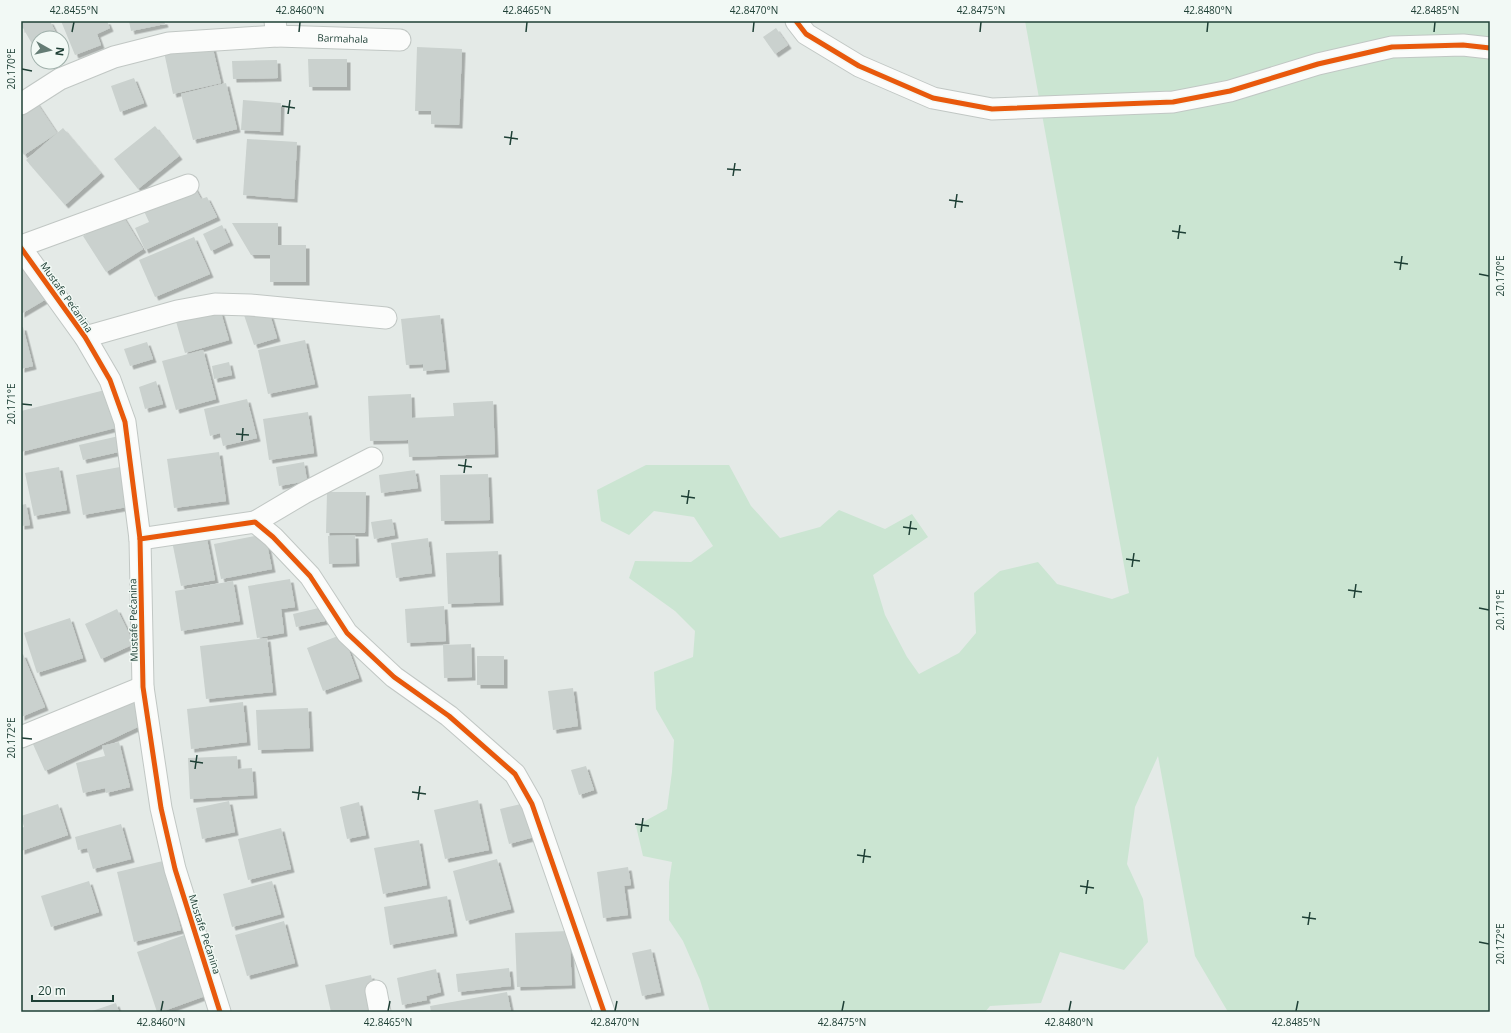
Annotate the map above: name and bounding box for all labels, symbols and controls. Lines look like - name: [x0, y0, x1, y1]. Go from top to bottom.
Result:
- text: 42.8455°N: [50, 3, 98, 17]
- text: 42.8460°N: [276, 3, 324, 17]
- text: 42.8465°N: [503, 3, 551, 17]
- text: 42.8470°N: [730, 3, 778, 17]
- text: 42.8475°N: [957, 3, 1005, 17]
- text: 42.8480°N: [1184, 3, 1232, 17]
- text: 42.8485°N: [1411, 3, 1459, 17]
- north arrow: [30, 30, 70, 70]
- street label: Barmahala: [317, 30, 368, 46]
- text: N: [52, 46, 68, 57]
- text: 20.170°E: [4, 48, 18, 90]
- text: 20.170°E: [1493, 255, 1507, 297]
- street label: Mustafe Pećanina: [37, 259, 97, 335]
- text: 20.171°E: [4, 383, 18, 425]
- street label: Mustafe Pećanina: [125, 578, 141, 662]
- text: 20.171°E: [1493, 589, 1507, 631]
- text: 20.172°E: [4, 717, 18, 759]
- street label: Mustafe Pećanina: [186, 892, 224, 976]
- text: 20.172°E: [1493, 923, 1507, 965]
- scale bar: [32, 977, 113, 1003]
- text: 20 m: [38, 982, 66, 999]
- text: 42.8460°N: [137, 1015, 185, 1029]
- text: 42.8465°N: [364, 1015, 412, 1029]
- text: 42.8470°N: [591, 1015, 639, 1029]
- text: 42.8475°N: [818, 1015, 866, 1029]
- text: 42.8480°N: [1045, 1015, 1093, 1029]
- text: 42.8485°N: [1272, 1015, 1320, 1029]

